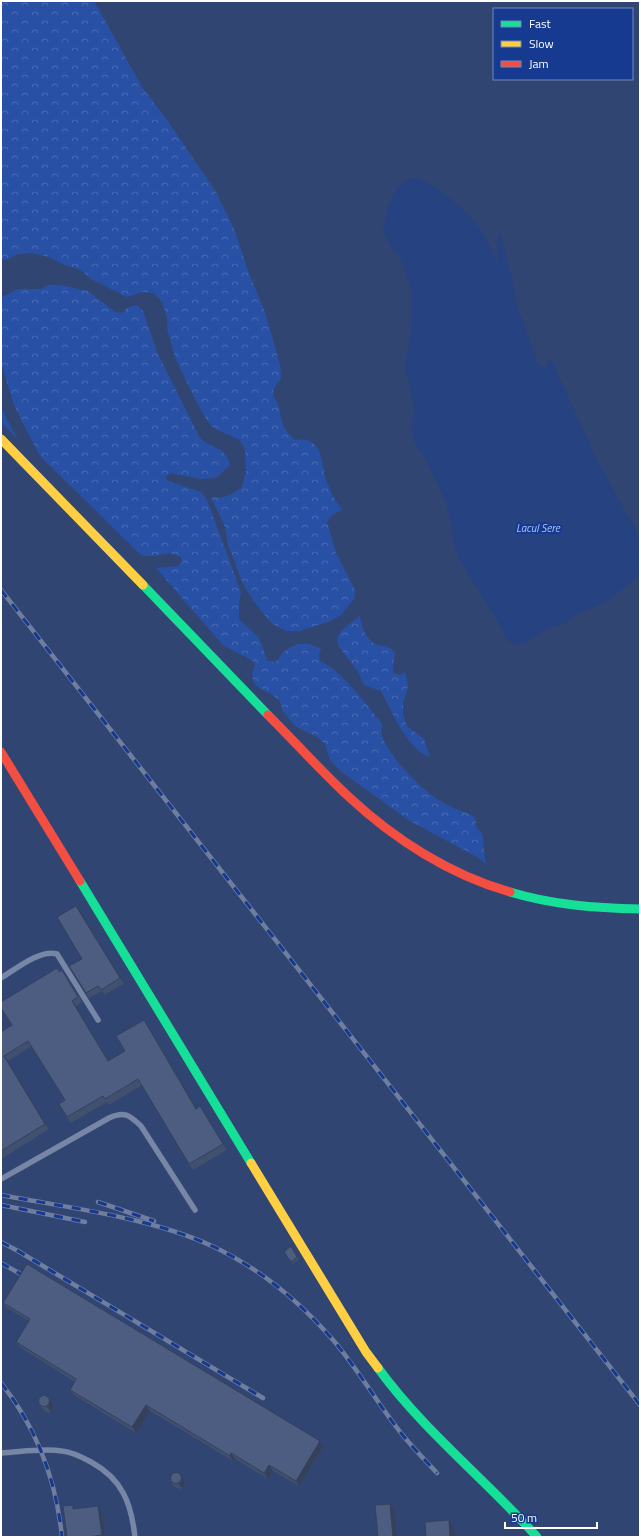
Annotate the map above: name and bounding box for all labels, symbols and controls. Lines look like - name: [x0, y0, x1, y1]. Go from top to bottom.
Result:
- legend: [493, 8, 633, 80]
- text: Fast: [529, 14, 552, 33]
- text: Slow: [529, 34, 554, 53]
- text: Jam: [529, 54, 549, 73]
- water label: Lacul Sere: [516, 520, 561, 536]
- scale bar: [505, 1504, 597, 1530]
- text: 50 m: [511, 1508, 537, 1527]

